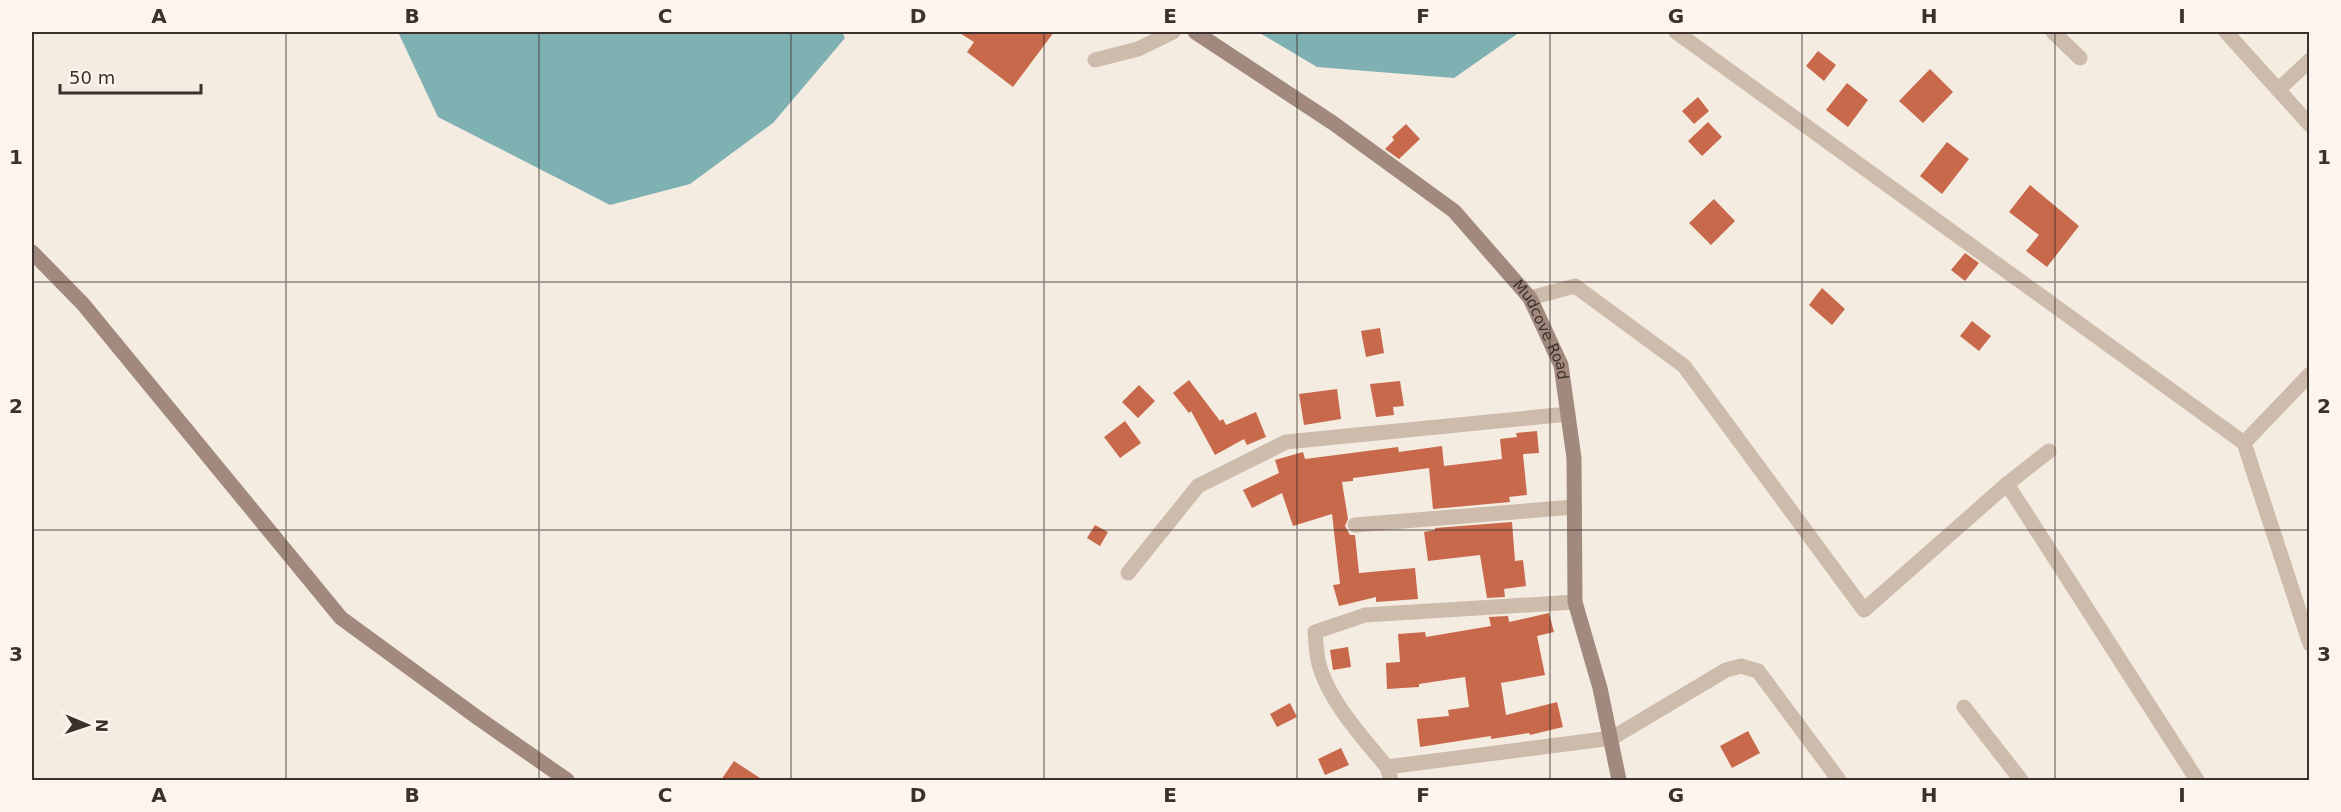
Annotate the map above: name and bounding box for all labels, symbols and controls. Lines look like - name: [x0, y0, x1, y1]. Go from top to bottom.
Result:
- text: A: [151, 4, 167, 28]
- text: B: [404, 4, 420, 28]
- text: C: [658, 4, 672, 28]
- text: D: [910, 4, 926, 28]
- text: E: [1163, 4, 1177, 28]
- text: F: [1416, 4, 1430, 28]
- text: G: [1668, 4, 1684, 28]
- text: H: [1921, 4, 1937, 28]
- text: I: [2178, 4, 2186, 28]
- scale bar: [60, 57, 201, 95]
- text: 50 m: [69, 67, 115, 88]
- text: 1: [9, 145, 23, 169]
- text: 1: [2317, 145, 2331, 169]
- street label: Mudcove Road: [1509, 276, 1572, 381]
- text: 2: [9, 394, 23, 418]
- text: 2: [2317, 394, 2331, 418]
- text: 3: [9, 642, 23, 666]
- text: 3: [2317, 642, 2331, 666]
- north arrow: [57, 695, 117, 755]
- text: N: [92, 718, 111, 733]
- text: A: [151, 783, 167, 807]
- text: B: [404, 783, 420, 807]
- text: C: [658, 783, 672, 807]
- text: D: [910, 783, 926, 807]
- text: E: [1163, 783, 1177, 807]
- text: F: [1416, 783, 1430, 807]
- text: G: [1668, 783, 1684, 807]
- text: H: [1921, 783, 1937, 807]
- text: I: [2178, 783, 2186, 807]

